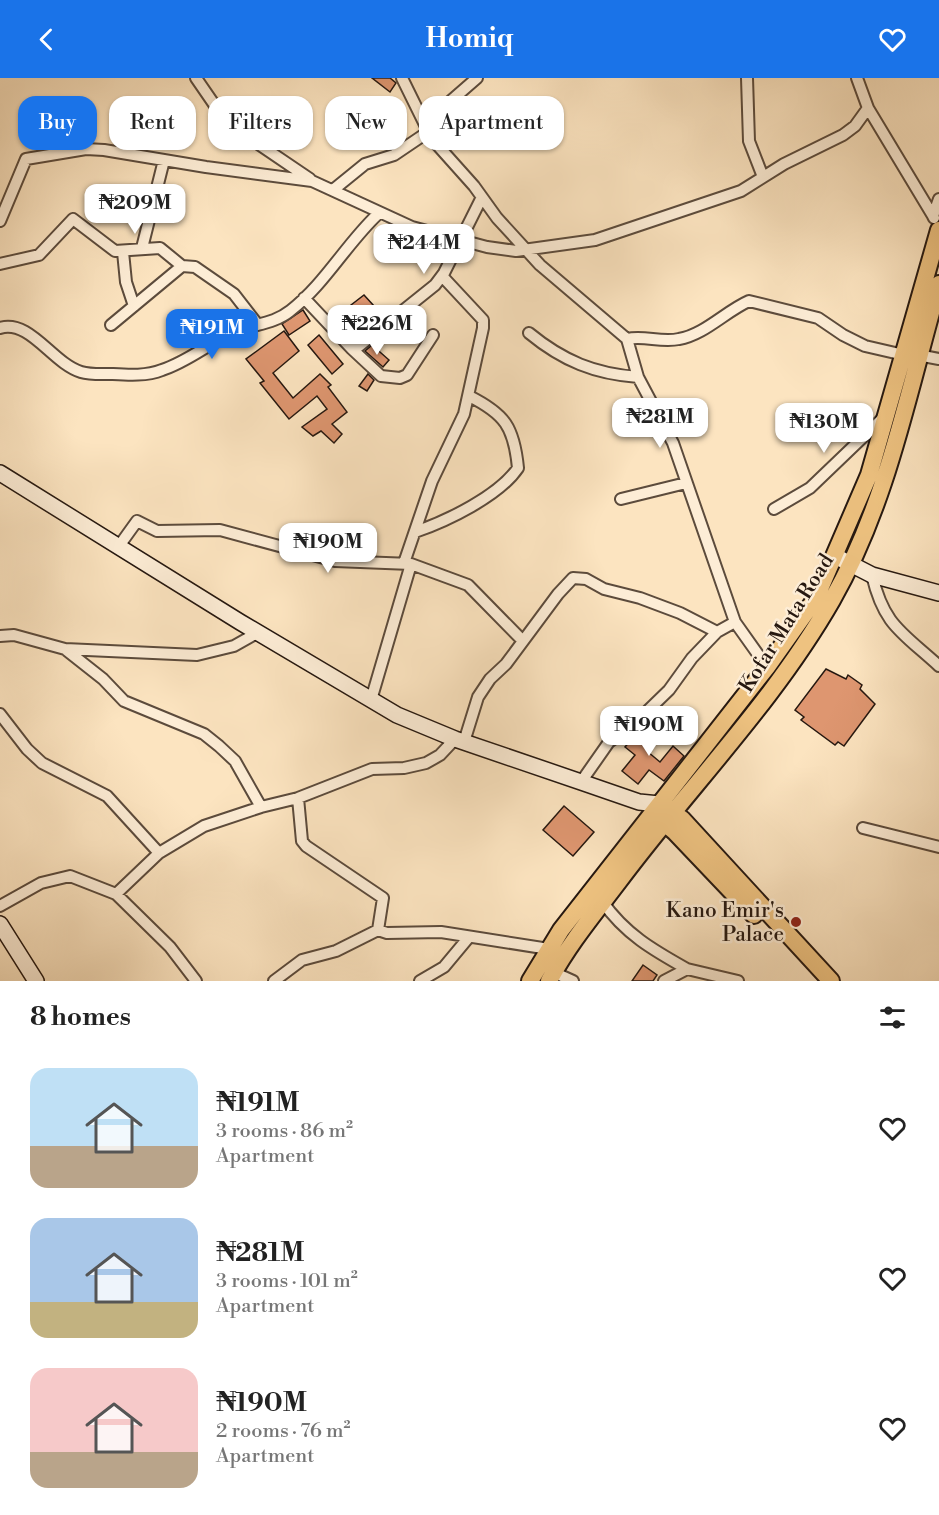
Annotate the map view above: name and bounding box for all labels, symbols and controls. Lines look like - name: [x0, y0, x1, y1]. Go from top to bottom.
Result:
- text: Homiq: [425, 22, 514, 56]
- icon: back: [30, 23, 63, 56]
- icon: heart: [876, 23, 909, 56]
- chip: Buy: [18, 96, 97, 150]
- chip: Rent: [109, 96, 196, 150]
- chip: Filters: [208, 96, 313, 150]
- chip: New: [325, 96, 407, 150]
- chip: Apartment: [419, 96, 564, 150]
- pin: ₦209M: [93, 184, 177, 235]
- text: ₦209M: [98, 191, 172, 216]
- pin: ₦244M: [382, 224, 466, 275]
- text: ₦244M: [387, 231, 461, 256]
- pin: ₦226M: [335, 305, 419, 356]
- pin: ₦191M: [170, 309, 254, 360]
- text: ₦226M: [342, 312, 413, 337]
- text: ₦191M: [180, 316, 244, 341]
- pin: ₦281M: [618, 398, 702, 449]
- pin: ₦130M: [782, 403, 866, 454]
- text: ₦281M: [626, 405, 694, 430]
- text: ₦130M: [789, 410, 859, 435]
- pin: ₦190M: [286, 523, 370, 574]
- text: ₦190M: [293, 530, 363, 555]
- street label: Kofar Mata Road: [734, 549, 840, 698]
- pin: ₦190M: [607, 706, 691, 757]
- text: ₦190M: [614, 713, 684, 738]
- place label: Kano Emir's Palace: [666, 898, 784, 948]
- marker: Kano Emir's Palace: [789, 915, 803, 929]
- text: 8 homes: [30, 1001, 131, 1033]
- icon: filters: [876, 1001, 909, 1034]
- text: ₦191M: [216, 1087, 299, 1119]
- icon: home: [78, 1092, 150, 1164]
- icon: heart: [876, 1112, 909, 1145]
- text: 3 rooms · 86 m²: [216, 1119, 353, 1144]
- text: Apartment: [216, 1144, 314, 1169]
- text: ₦281M: [216, 1237, 304, 1269]
- icon: home: [78, 1242, 150, 1314]
- icon: heart: [876, 1262, 909, 1295]
- text: 3 rooms · 101 m²: [216, 1269, 358, 1294]
- text: Apartment: [216, 1294, 314, 1319]
- text: ₦190M: [216, 1387, 307, 1419]
- icon: home: [78, 1392, 150, 1464]
- icon: heart: [876, 1412, 909, 1445]
- text: 2 rooms · 76 m²: [216, 1419, 350, 1444]
- text: Apartment: [216, 1444, 314, 1469]

